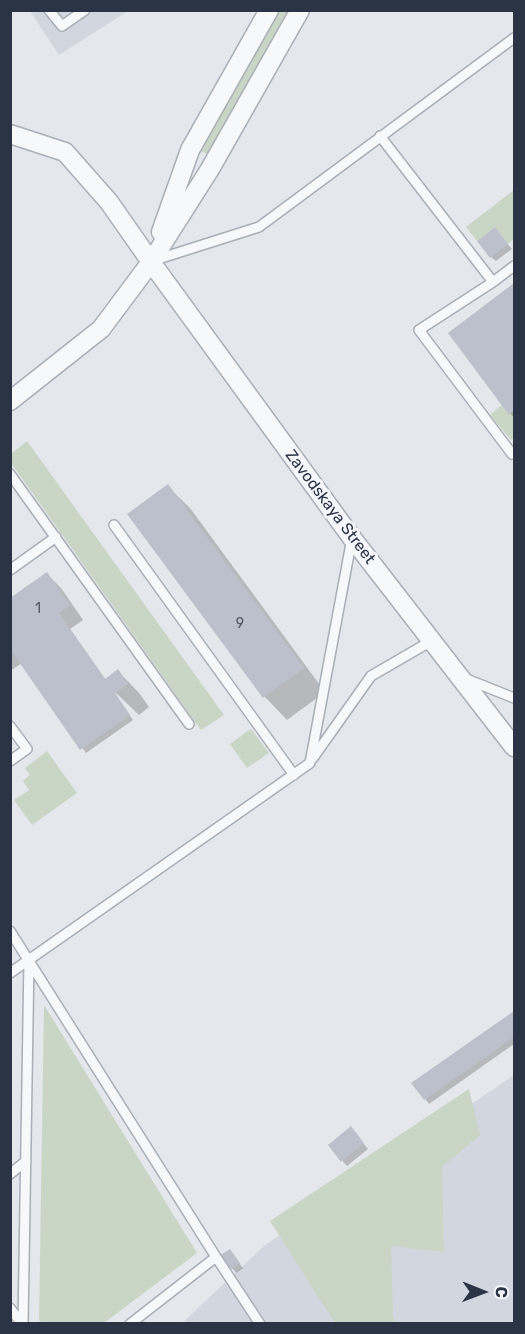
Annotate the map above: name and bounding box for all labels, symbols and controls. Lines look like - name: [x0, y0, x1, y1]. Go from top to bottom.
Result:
- street label: Zavodskaya Street: [281, 446, 379, 568]
- house number: 1: [35, 601, 41, 617]
- house number: 9: [236, 616, 244, 632]
- north arrow: [453, 1262, 513, 1322]
- text: С: [492, 1287, 511, 1298]

